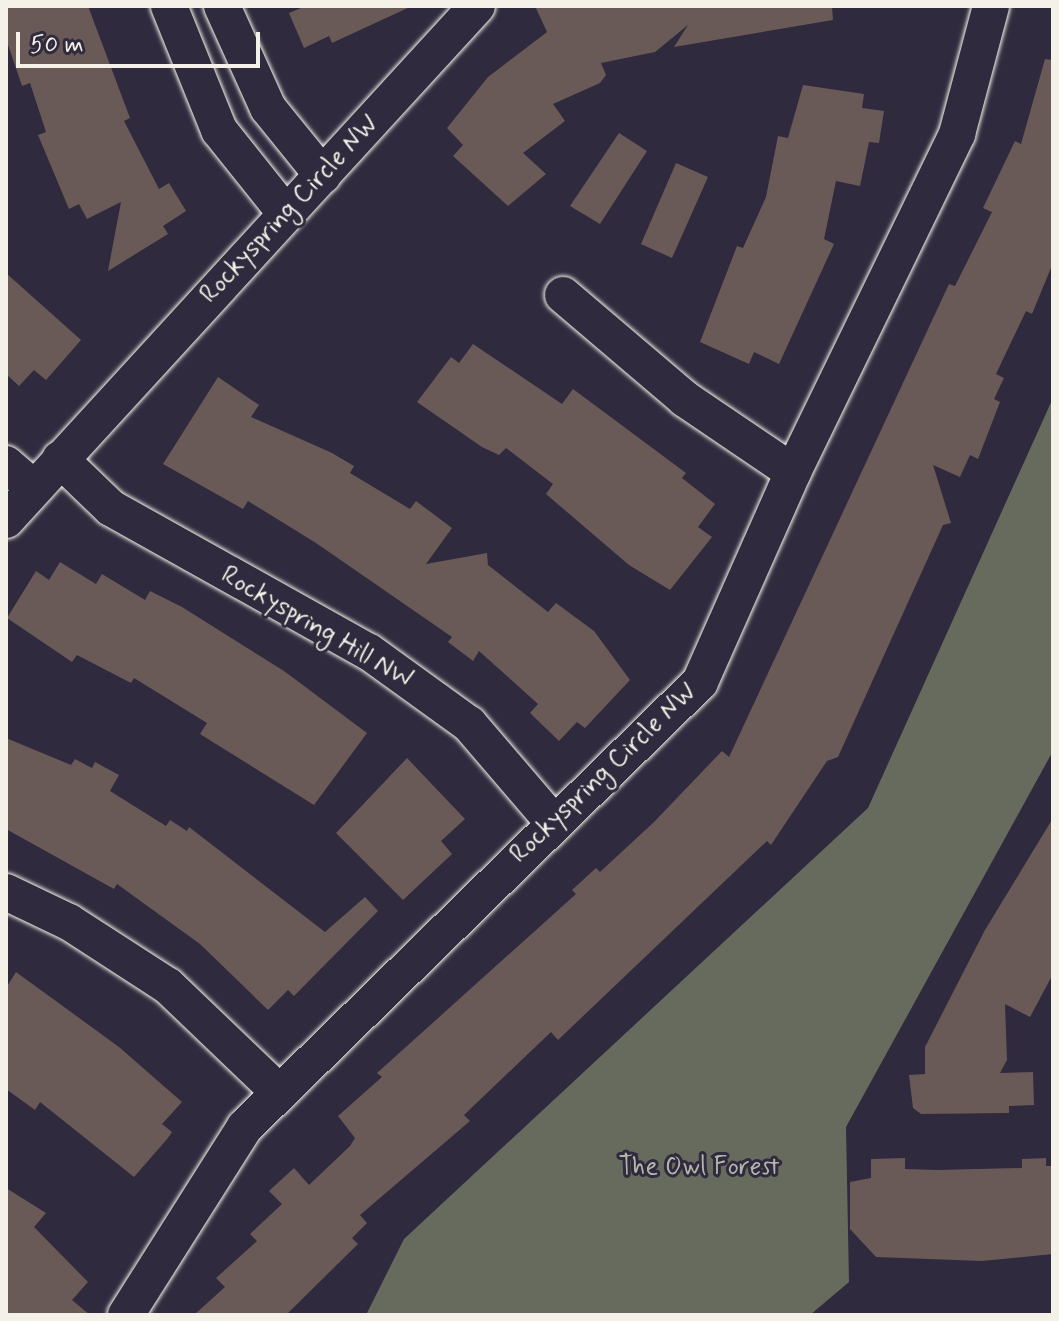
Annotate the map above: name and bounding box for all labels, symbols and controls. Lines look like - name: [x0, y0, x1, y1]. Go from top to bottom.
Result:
- scale bar: [20, 16, 264, 66]
- text: 50 m: [30, 30, 84, 61]
- street label: Rockyspring Circle NW: [195, 109, 385, 311]
- street label: Rockyspring Hill NW: [215, 561, 417, 695]
- street label: Rockyspring Circle NW: [505, 677, 703, 871]
- park label: The Owl Forest: [619, 1152, 779, 1184]

